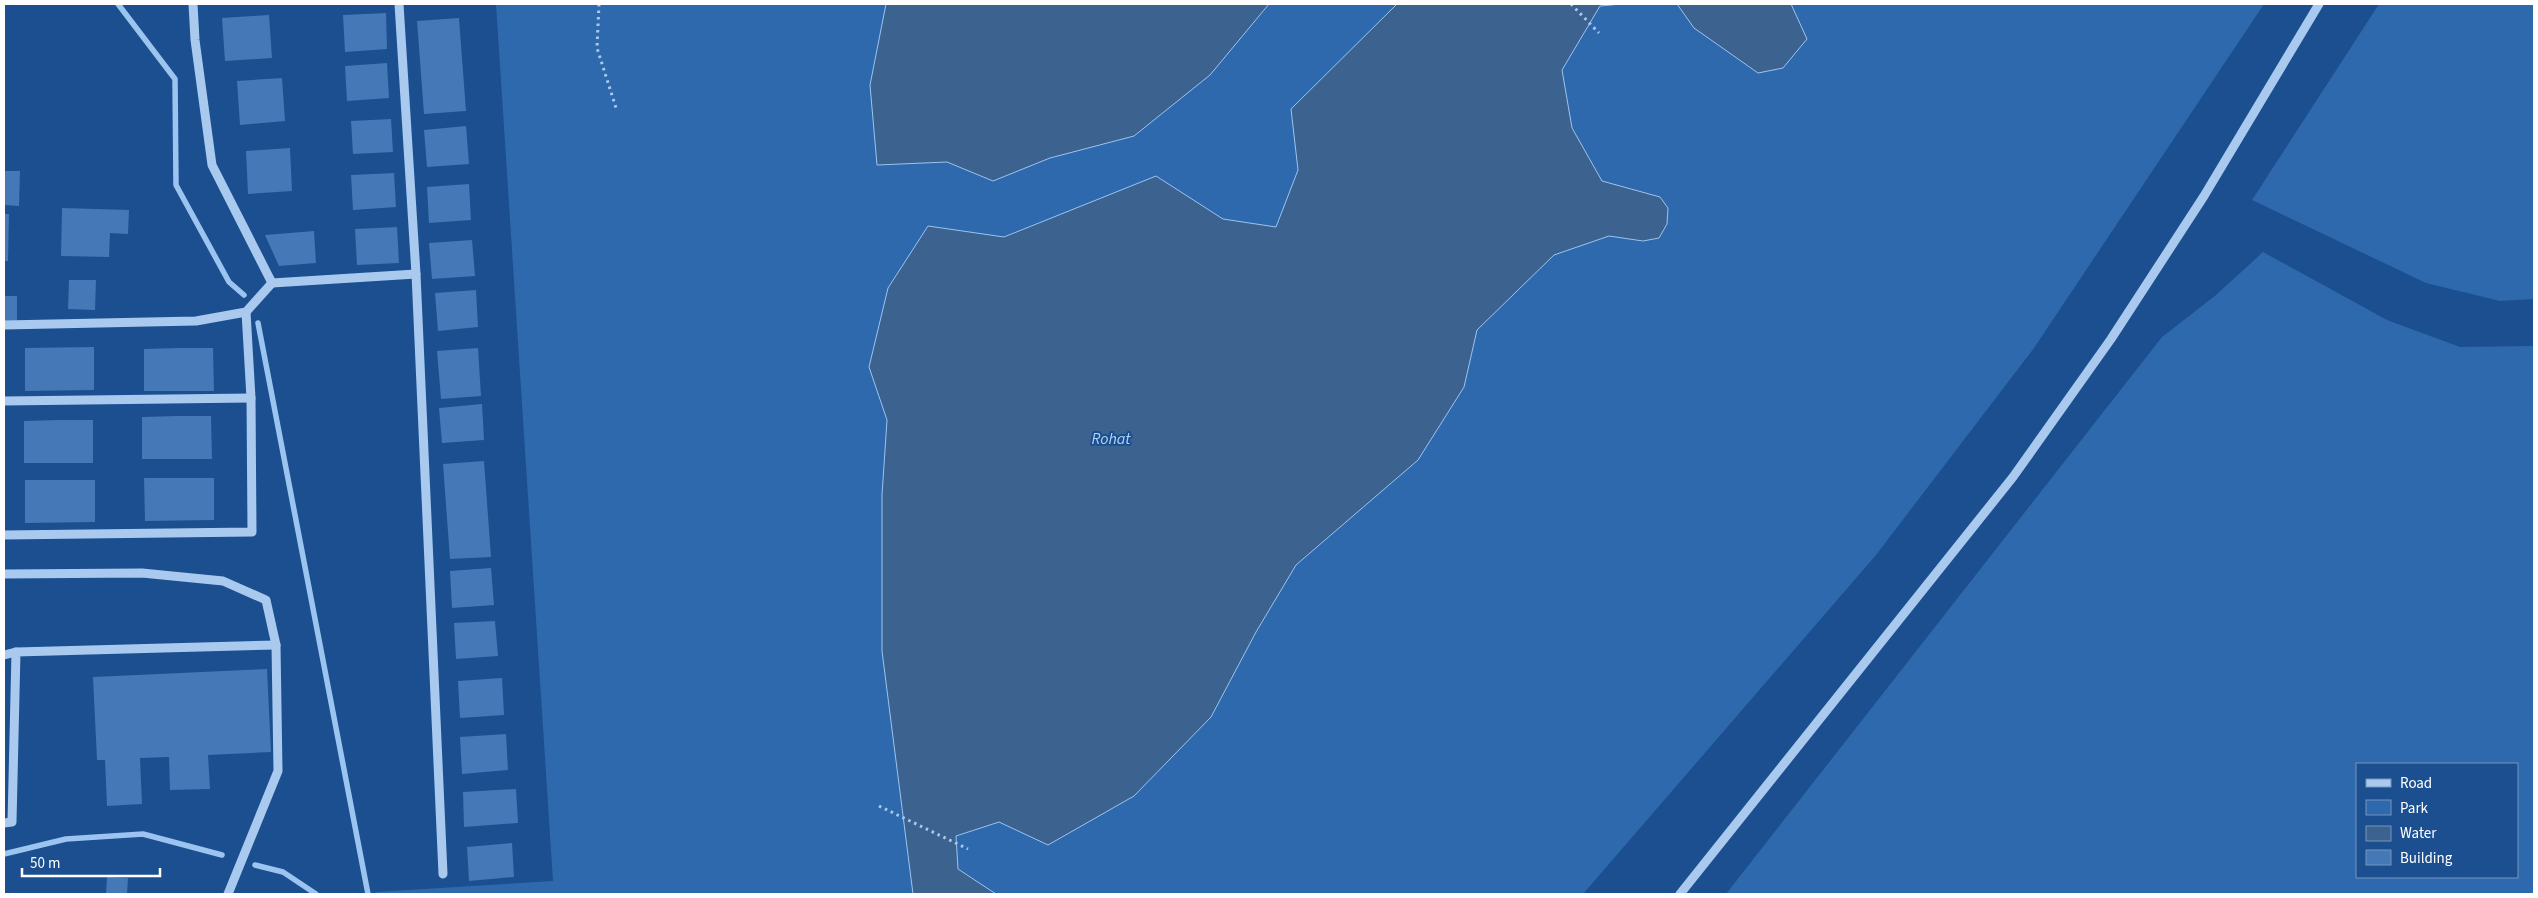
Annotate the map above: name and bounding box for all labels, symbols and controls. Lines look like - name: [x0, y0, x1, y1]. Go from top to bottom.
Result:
- water label: Rohat: [1091, 428, 1131, 450]
- legend: [2356, 763, 2518, 878]
- text: Road: [2400, 773, 2432, 794]
- text: Park: [2400, 798, 2429, 819]
- text: Water: [2400, 823, 2437, 844]
- scale bar: [22, 846, 160, 878]
- text: Building: [2400, 848, 2453, 869]
- text: 50 m: [30, 853, 60, 874]

